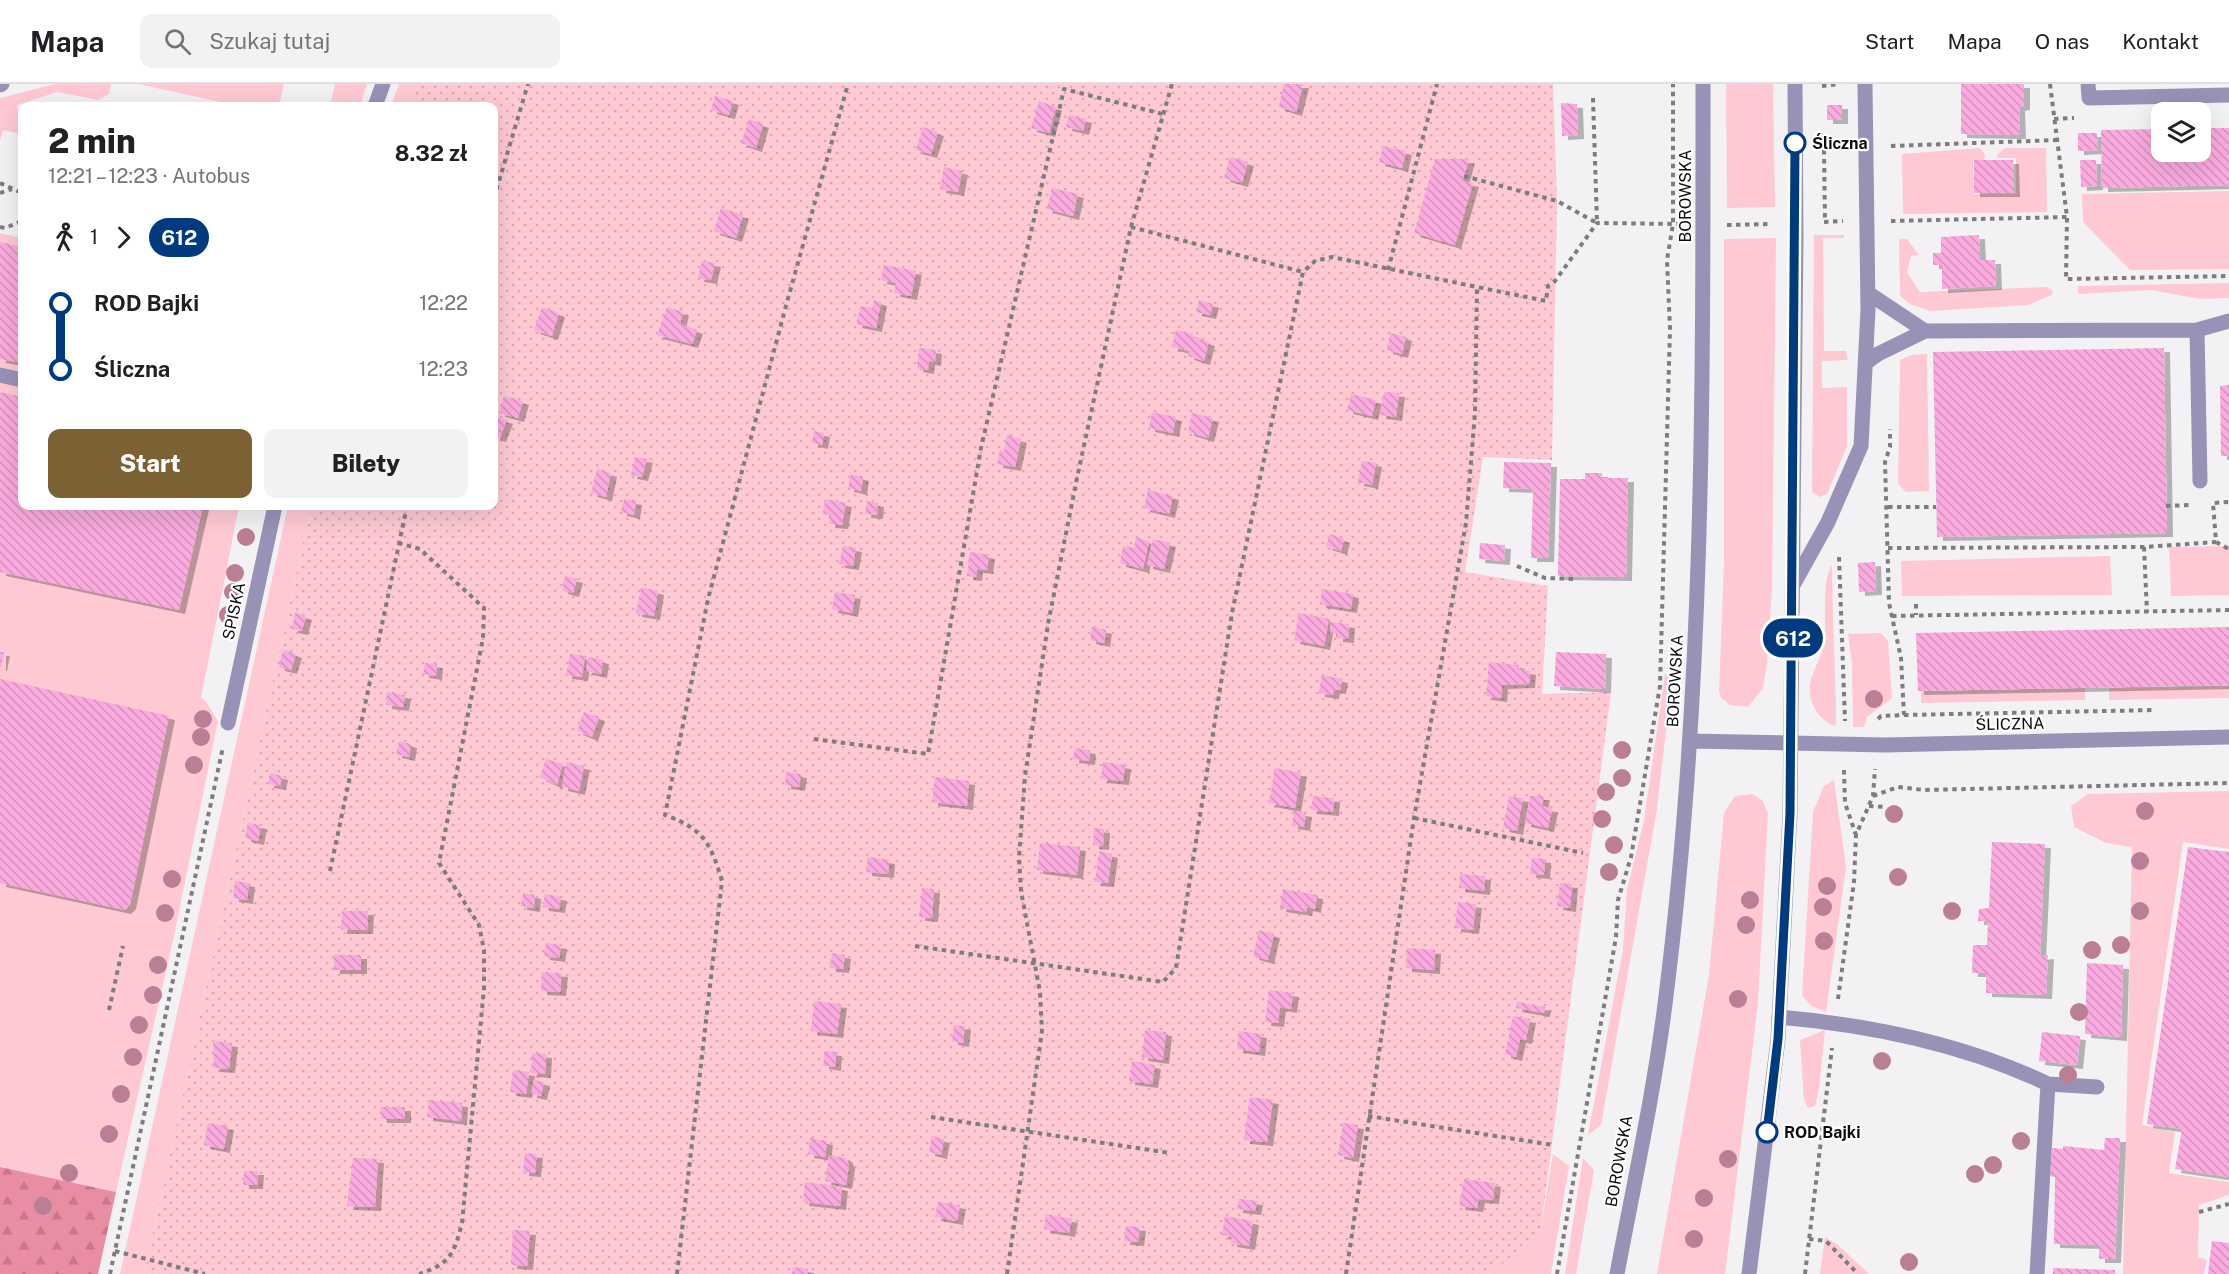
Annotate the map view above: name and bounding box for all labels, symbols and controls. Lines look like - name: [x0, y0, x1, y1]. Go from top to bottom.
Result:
- search box: [140, 14, 560, 68]
- text: Mapa: [30, 25, 104, 58]
- icon: search: [161, 25, 194, 58]
- text: Szukaj tutaj: [209, 28, 330, 54]
- text: Start: [1865, 29, 1915, 54]
- text: Mapa: [1948, 29, 2002, 54]
- text: O nas: [2035, 29, 2089, 54]
- text: Kontakt: [2122, 29, 2199, 54]
- map controls: [2151, 102, 2211, 162]
- button: layers: [2151, 102, 2211, 162]
- text: 2 min: [48, 122, 136, 160]
- marker: Śliczna: [1784, 132, 1806, 154]
- place label: Śliczna: [1812, 133, 1868, 153]
- text: 8.32 zł: [395, 140, 468, 166]
- street label: BOROWSKA: [1676, 150, 1695, 242]
- text: 12:21 – 12:23 · Autobus: [48, 164, 250, 188]
- icon: walk: [48, 221, 81, 254]
- icon: forward: [107, 221, 140, 254]
- text: 1: [90, 225, 98, 249]
- text: 612: [161, 225, 197, 250]
- text: ROD Bajki: [94, 290, 199, 316]
- text: 12:22: [419, 291, 468, 315]
- text: Śliczna: [94, 356, 170, 382]
- text: 12:23: [419, 357, 468, 381]
- button: Start: [48, 429, 252, 498]
- button: Bilety: [264, 429, 468, 498]
- street label: SPISKA: [219, 580, 249, 642]
- line badge: 612: [1758, 618, 1828, 658]
- text: 612: [1775, 626, 1811, 651]
- street label: BOROWSKA: [1663, 634, 1687, 728]
- street label: ŚLICZNA: [1975, 713, 2045, 734]
- street label: BOROWSKA: [1602, 1114, 1636, 1208]
- marker: ROD Bajki: [1756, 1121, 1778, 1143]
- place label: ROD Bajki: [1784, 1123, 1860, 1142]

